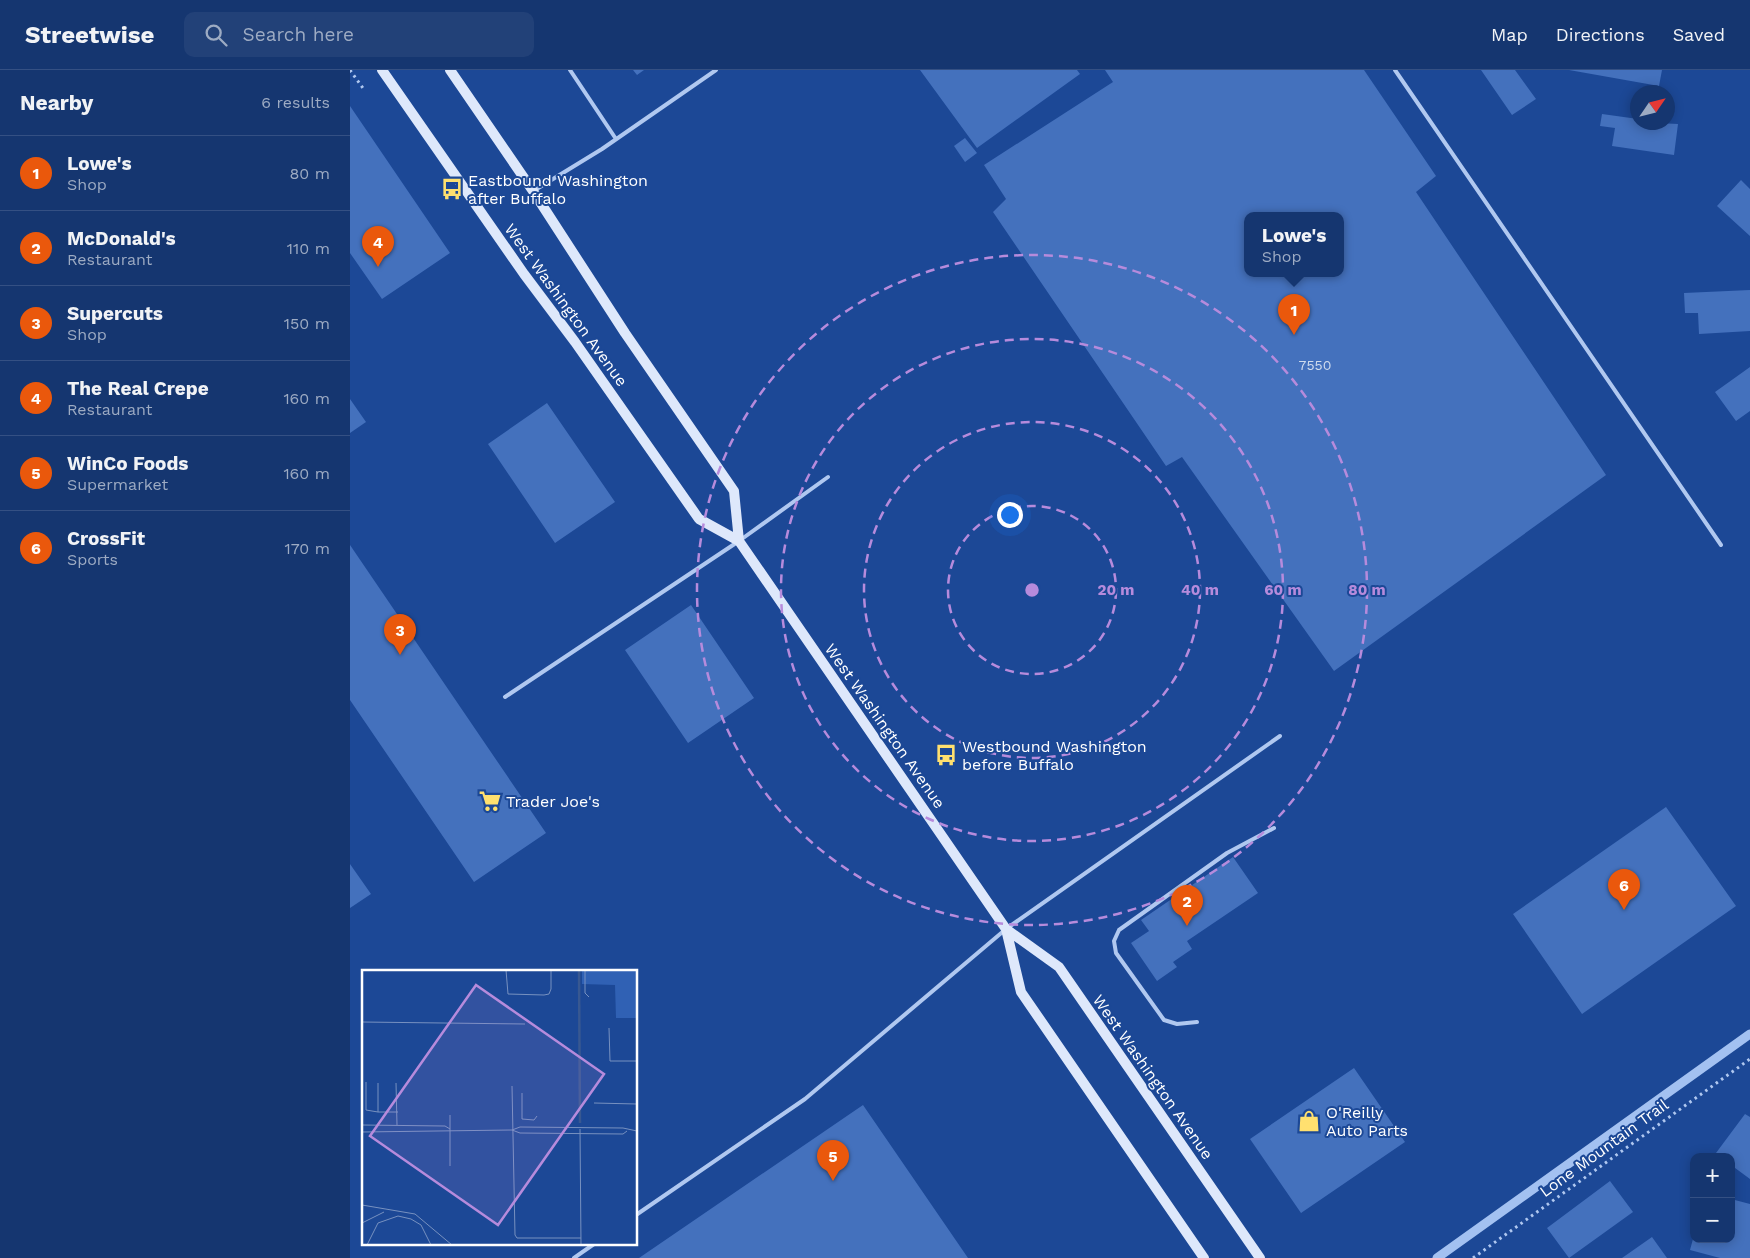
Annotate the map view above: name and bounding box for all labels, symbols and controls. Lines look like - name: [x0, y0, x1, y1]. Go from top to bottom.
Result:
- search box: [184, 12, 534, 57]
- text: Streetwise: [25, 21, 154, 49]
- icon: search: [202, 21, 230, 49]
- text: Search here: [242, 23, 354, 46]
- text: Map: [1491, 24, 1528, 45]
- text: Directions: [1556, 24, 1645, 45]
- text: Saved: [1673, 24, 1725, 45]
- north arrow: [1630, 85, 1675, 130]
- text: Nearby: [20, 90, 93, 115]
- text: 6 results: [261, 93, 330, 112]
- text: Lowe's: [67, 152, 132, 175]
- text: 1: [33, 164, 39, 183]
- text: 80 m: [289, 164, 330, 183]
- place label: Eastbound Washington after Buffalo: [468, 171, 648, 208]
- text: Shop: [67, 175, 107, 194]
- bus stop icon: Eastbound Washington after Buffalo: [439, 176, 465, 202]
- popup: [1244, 212, 1344, 277]
- street label: West Washington Avenue: [501, 220, 631, 390]
- text: Lowe's: [1262, 224, 1326, 247]
- pin: 4: [362, 226, 394, 267]
- text: McDonald's: [67, 227, 176, 250]
- text: 2: [31, 239, 41, 258]
- text: 110 m: [287, 239, 330, 258]
- text: Shop: [1262, 247, 1301, 266]
- text: Restaurant: [67, 250, 153, 269]
- pin: 1: [1278, 294, 1310, 335]
- text: Supercuts: [67, 302, 163, 325]
- text: 3: [31, 314, 41, 333]
- text: 150 m: [284, 314, 330, 333]
- text: Shop: [67, 325, 107, 344]
- house number: 7550: [1299, 357, 1331, 373]
- text: The Real Crepe: [67, 377, 209, 400]
- text: 4: [31, 389, 41, 408]
- text: 160 m: [283, 389, 330, 408]
- text: Restaurant: [67, 400, 153, 419]
- text: WinCo Foods: [67, 452, 188, 475]
- text: 5: [31, 464, 41, 483]
- text: 160 m: [283, 464, 330, 483]
- text: Supermarket: [67, 475, 168, 494]
- your location: [997, 502, 1023, 528]
- text: CrossFit: [67, 527, 145, 550]
- text: 6: [31, 539, 41, 558]
- text: 170 m: [284, 539, 330, 558]
- text: Sports: [67, 550, 118, 569]
- centre of rings: [1023, 581, 1041, 599]
- text: 20 m: [1097, 581, 1135, 599]
- text: 40 m: [1181, 581, 1219, 599]
- text: 60 m: [1264, 581, 1302, 599]
- text: 80 m: [1348, 581, 1386, 599]
- pin: 3: [384, 614, 416, 655]
- street label: West Washington Avenue: [821, 640, 949, 812]
- place label: Westbound Washington before Buffalo: [962, 737, 1147, 774]
- bus stop icon: Westbound Washington before Buffalo: [933, 742, 959, 768]
- supermarket icon: Trader Joe's: [477, 788, 503, 814]
- place label: Trader Joe's: [506, 792, 600, 811]
- pin: 6: [1608, 869, 1640, 910]
- pin: 2: [1171, 885, 1203, 926]
- inset map: [362, 970, 638, 1246]
- street label: West Washington Avenue: [1089, 991, 1217, 1163]
- street label: Lone Mountain Trail: [1536, 1095, 1672, 1201]
- place label: O'Reilly Auto Parts: [1326, 1103, 1408, 1140]
- shop icon: O'Reilly Auto Parts: [1296, 1108, 1322, 1134]
- pin: 5: [817, 1140, 849, 1181]
- map controls: [1690, 1153, 1735, 1243]
- button: +: [1690, 1153, 1735, 1198]
- button: −: [1690, 1198, 1735, 1243]

